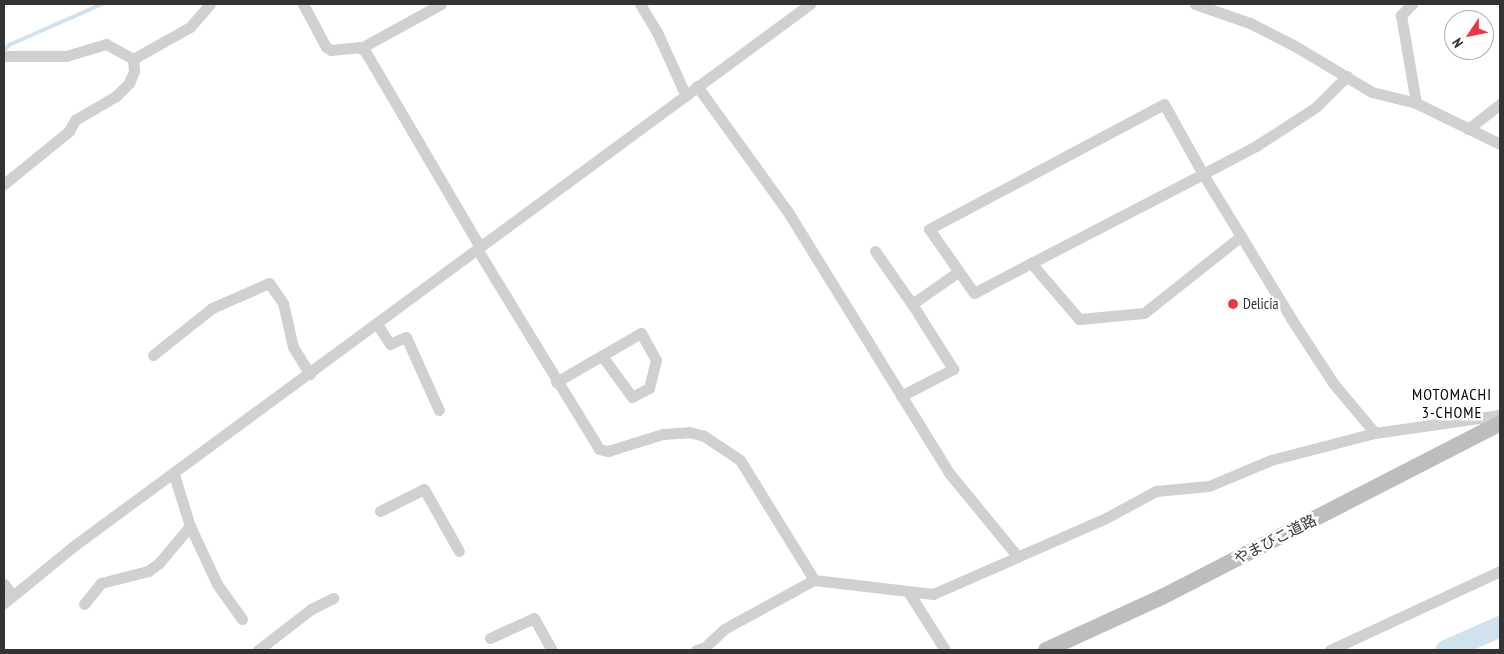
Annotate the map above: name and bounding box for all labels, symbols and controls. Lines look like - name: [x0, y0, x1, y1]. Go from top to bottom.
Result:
- north arrow: [1444, 10, 1494, 60]
- text: N: [1448, 35, 1467, 51]
- place label: Delicia: [1243, 295, 1278, 313]
- marker: Delicia: [1227, 298, 1239, 310]
- district label: MOTOMACHI 3-CHOME: [1411, 384, 1493, 422]
- street label: やまびこ道路: [1231, 511, 1319, 567]

